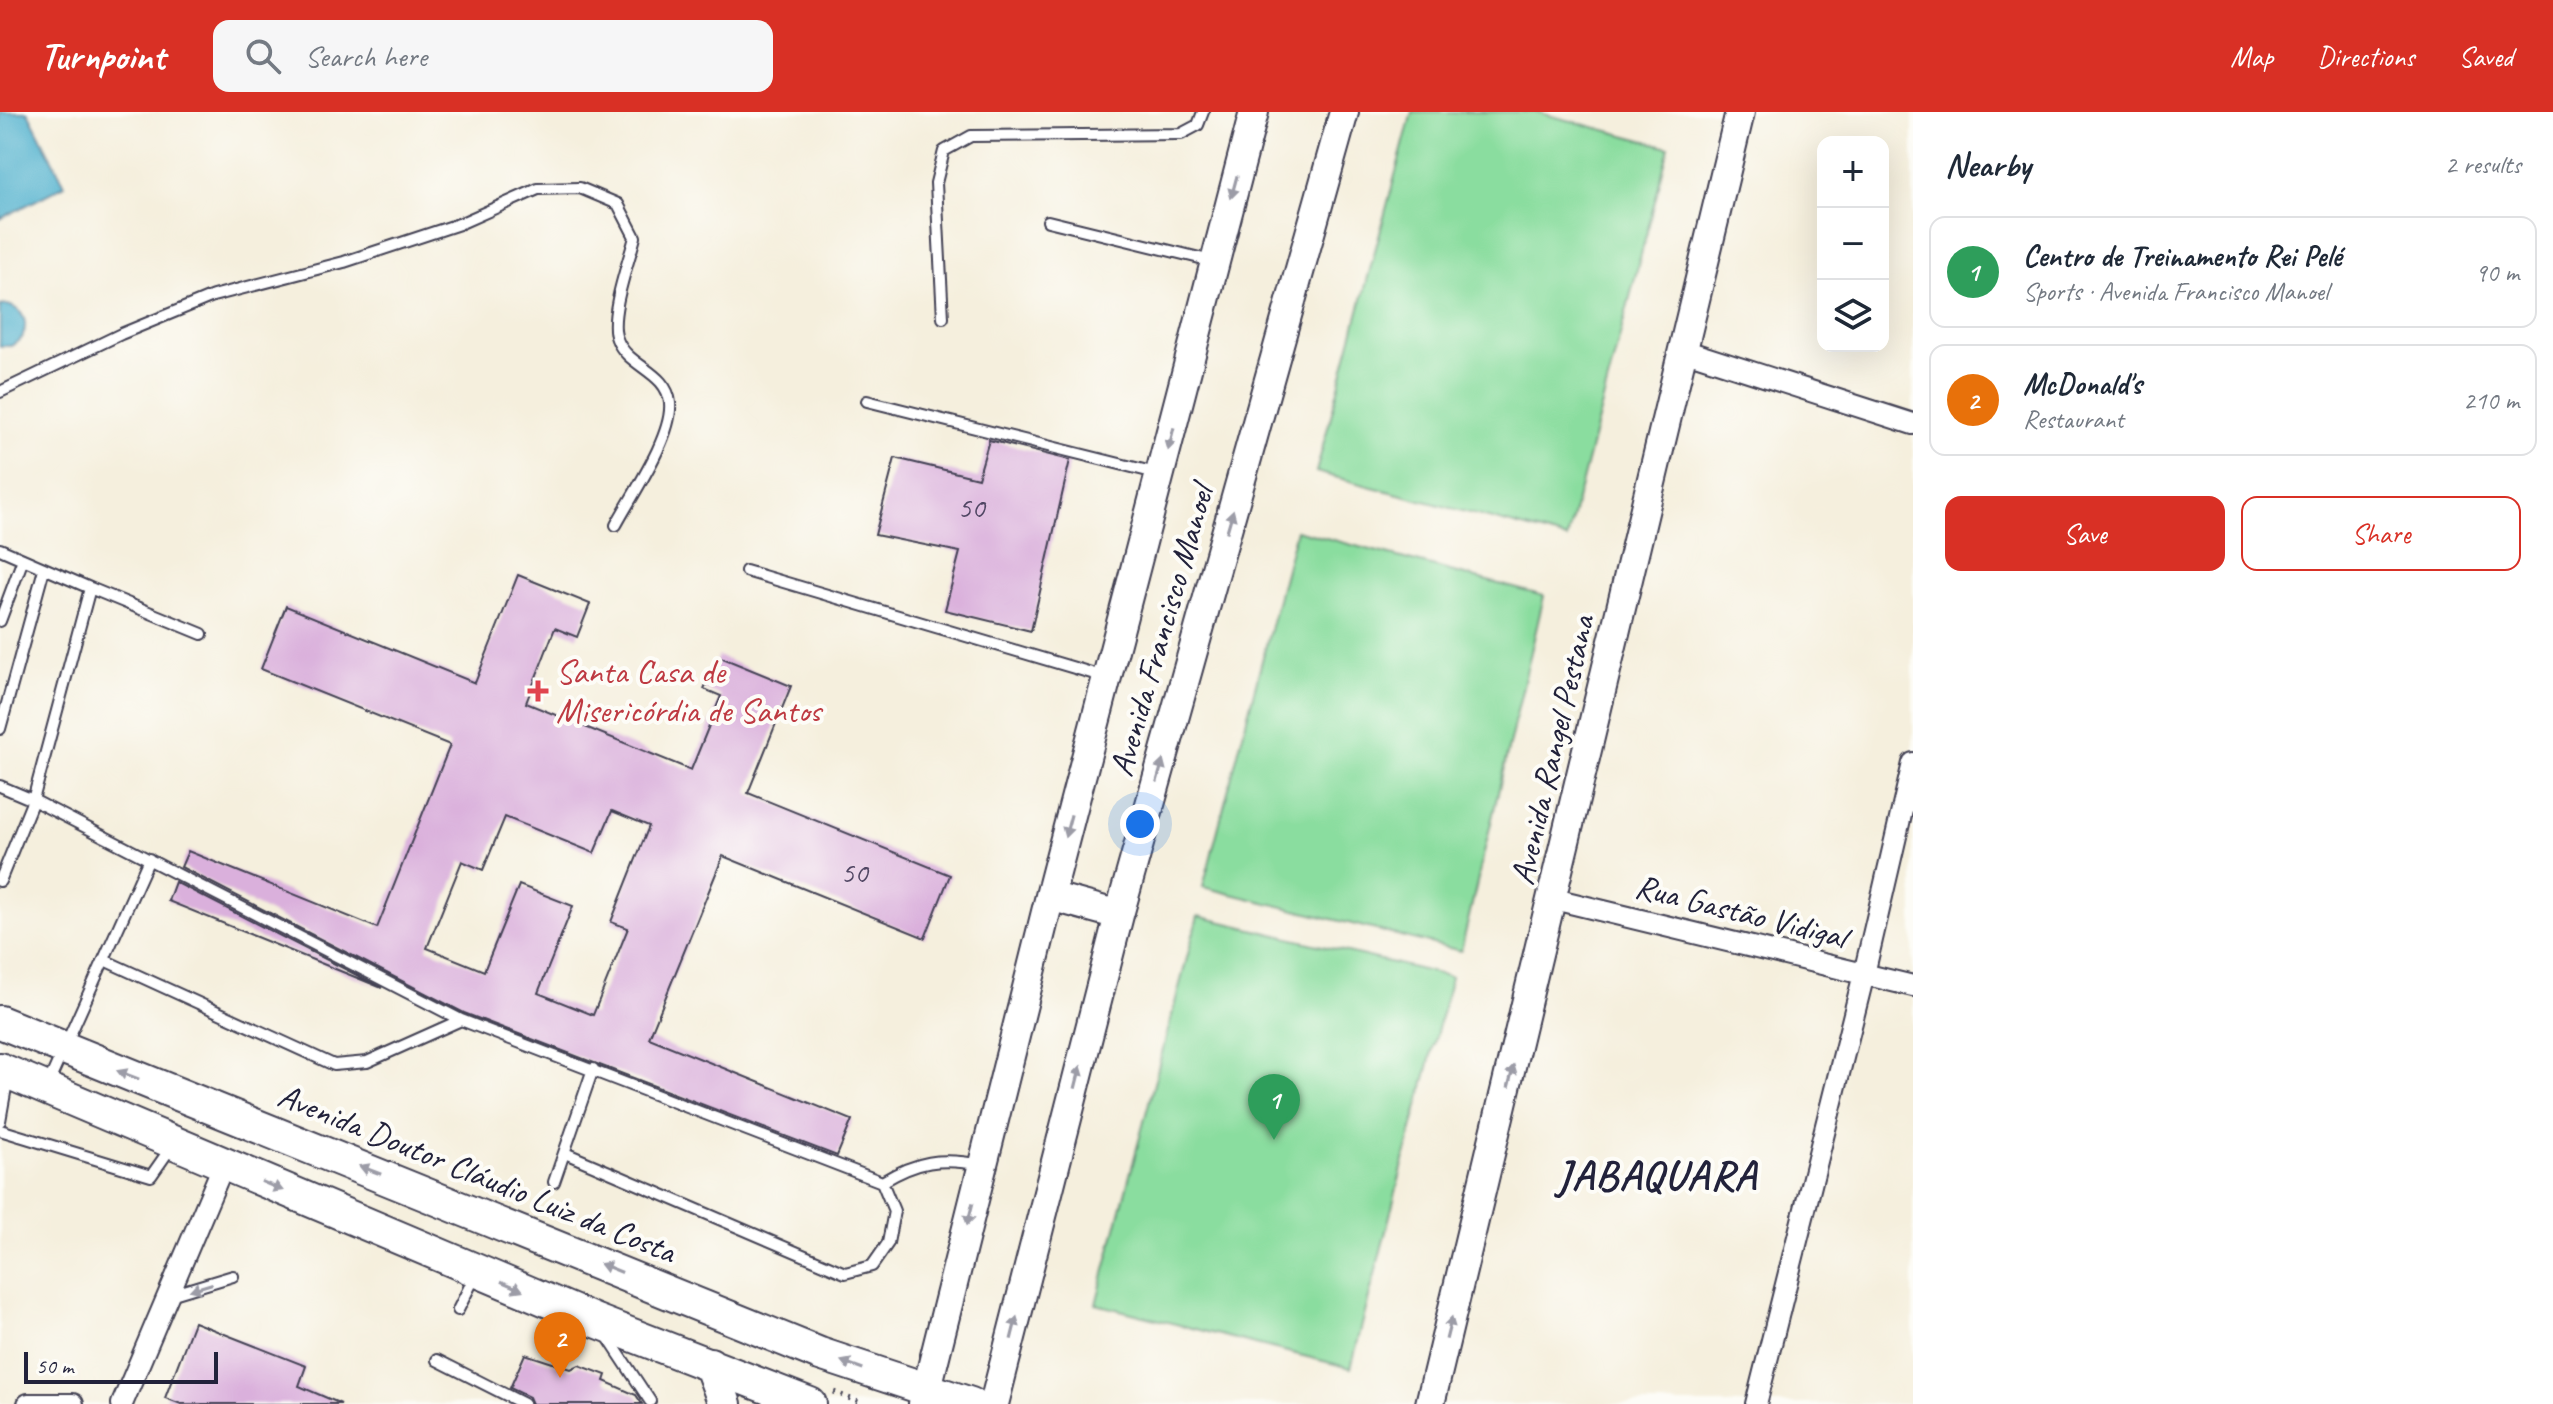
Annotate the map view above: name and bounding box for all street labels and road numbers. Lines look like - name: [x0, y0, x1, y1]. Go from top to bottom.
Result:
- street label: Avenida Francisco Manoel: [1099, 475, 1225, 781]
- street label: Avenida Rangel Pestana: [1500, 609, 1604, 889]
- street label: Rua Gastão Vidigal: [1631, 864, 1857, 959]
- street label: Avenida Doutor Cláudio Luiz da Costa: [272, 1073, 684, 1273]

